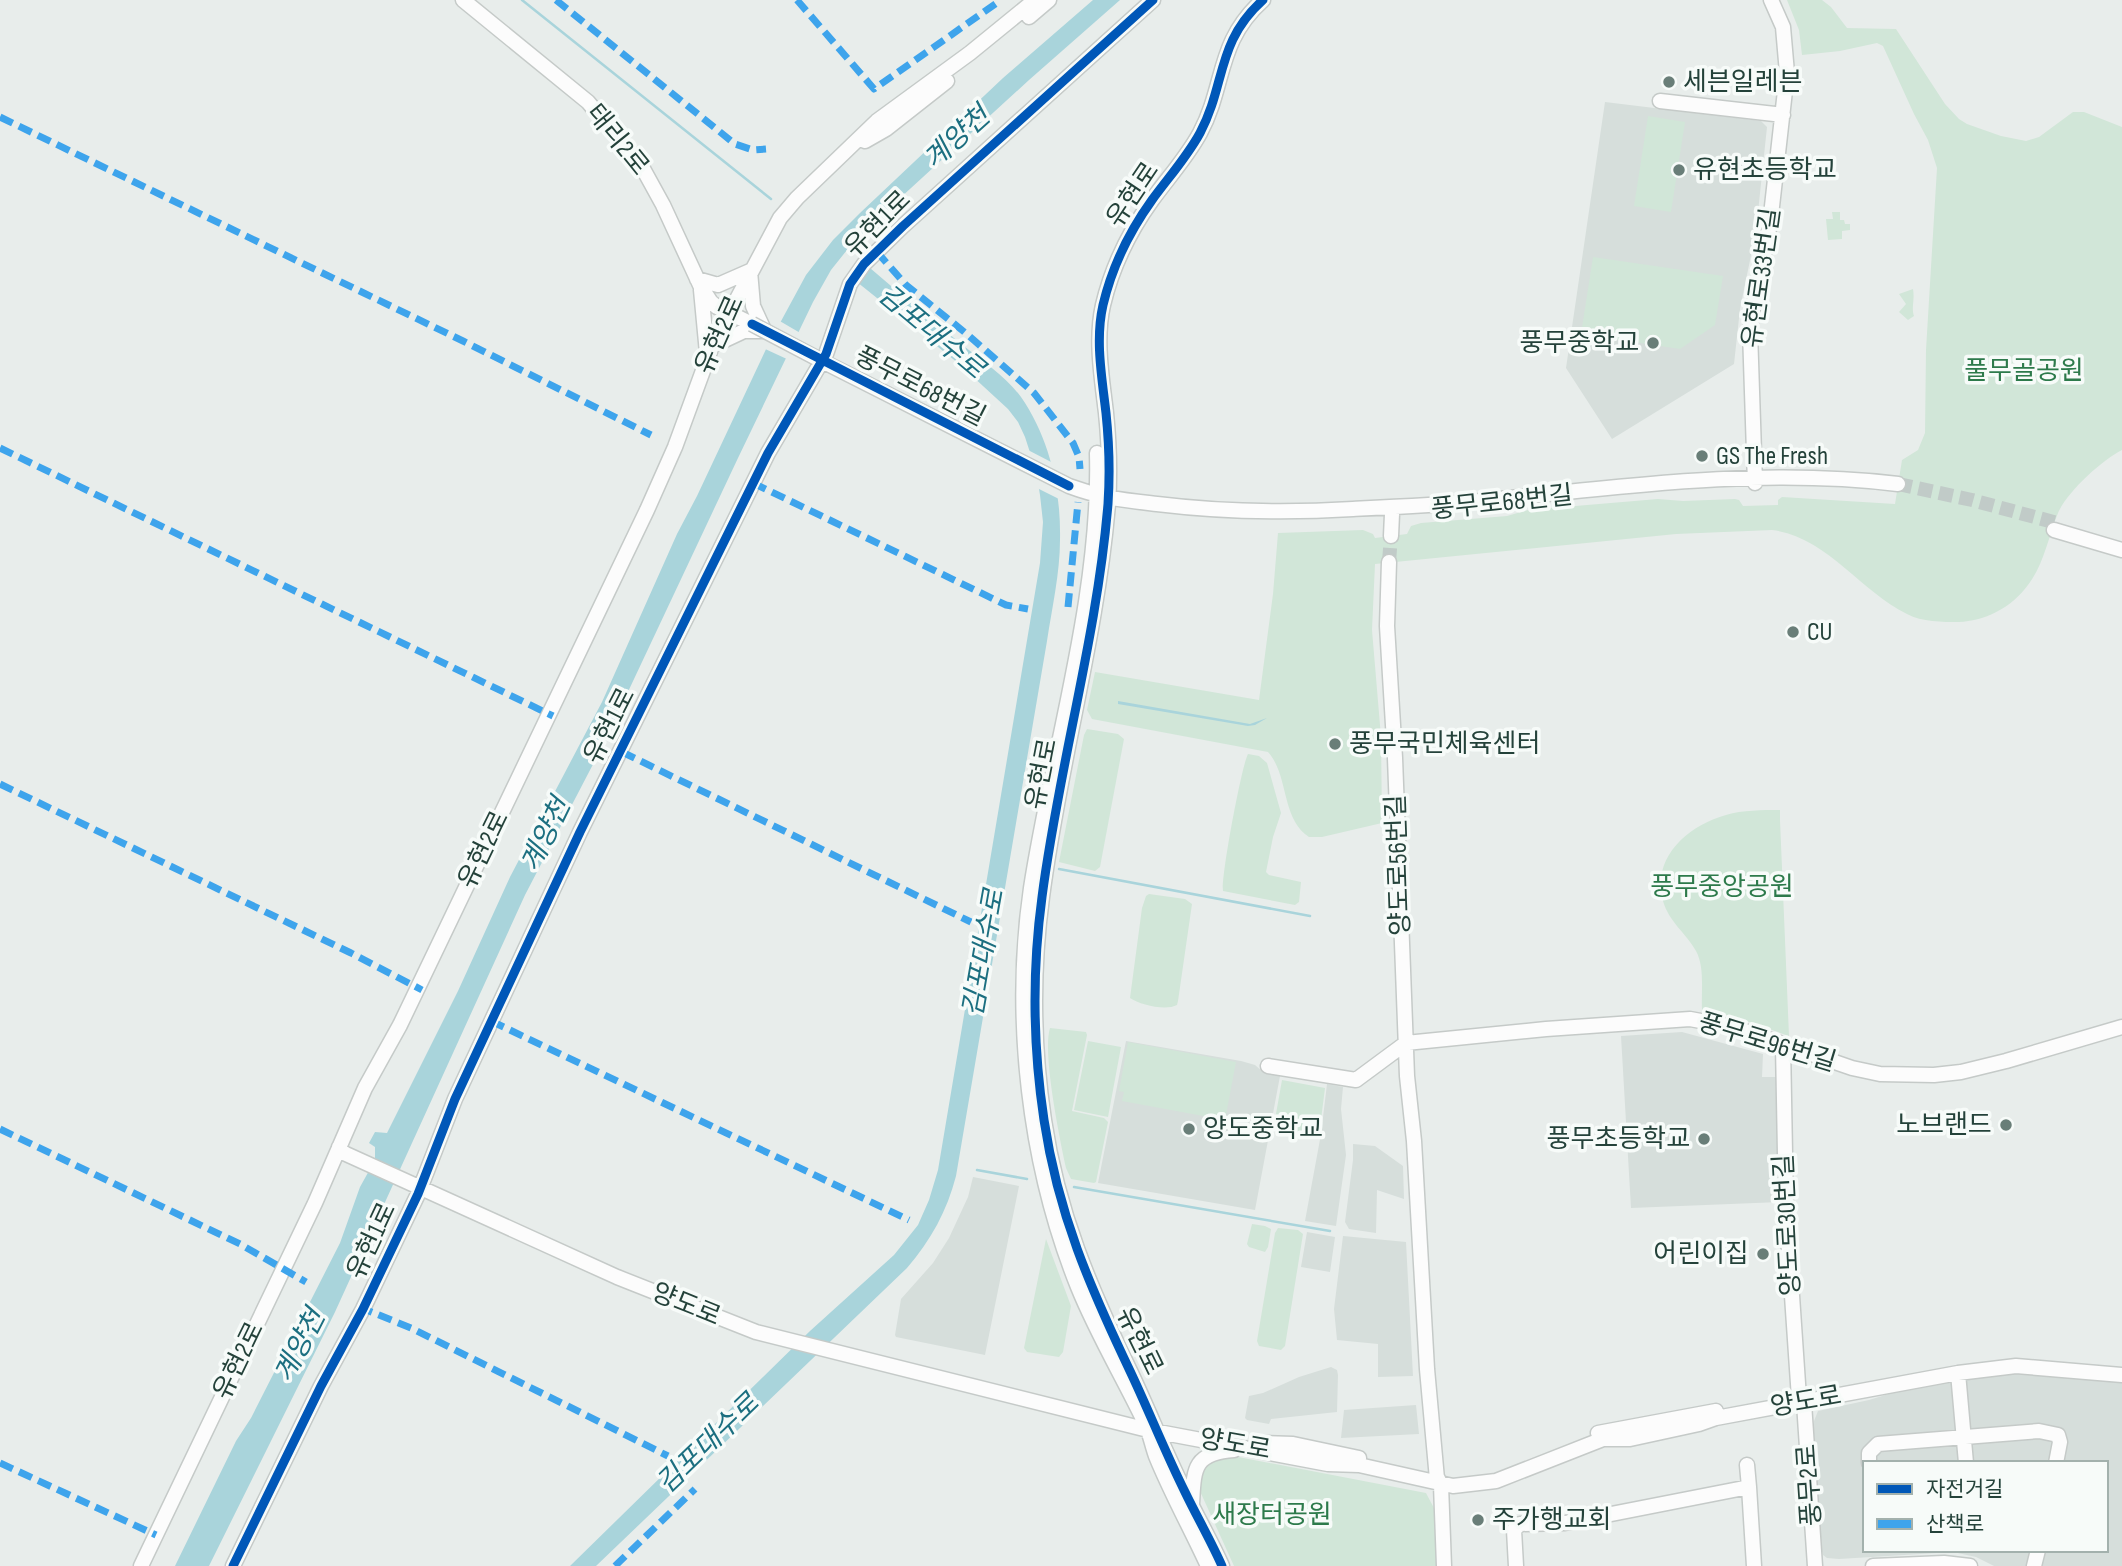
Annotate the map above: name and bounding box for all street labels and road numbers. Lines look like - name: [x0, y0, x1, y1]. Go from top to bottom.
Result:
- street label: 태리2로: [579, 98, 655, 182]
- street label: 유현로: [1100, 157, 1166, 233]
- street label: 유현1로: [838, 184, 918, 264]
- street label: 유현로33번길: [1737, 206, 1787, 350]
- street label: 유현2로: [689, 291, 751, 379]
- street label: 풍무로68번길: [850, 341, 990, 433]
- street label: 풍무로68번길: [1430, 480, 1574, 526]
- street label: 유현1로: [578, 683, 642, 769]
- street label: 유현로: [1020, 736, 1064, 812]
- street label: 양도로56번길: [1381, 794, 1417, 936]
- street label: 유현2로: [452, 806, 516, 894]
- street label: 풍무로96번길: [1694, 1007, 1840, 1079]
- street label: 양도로30번길: [1769, 1153, 1807, 1297]
- street label: 유현1로: [341, 1198, 403, 1284]
- street label: 양도로: [647, 1277, 725, 1333]
- street label: 유현로: [1109, 1302, 1169, 1380]
- street label: 유현2로: [207, 1317, 271, 1405]
- street label: 양도로: [1768, 1381, 1844, 1423]
- street label: 양도로: [1197, 1424, 1273, 1466]
- street label: 풍무2로: [1792, 1443, 1828, 1527]

